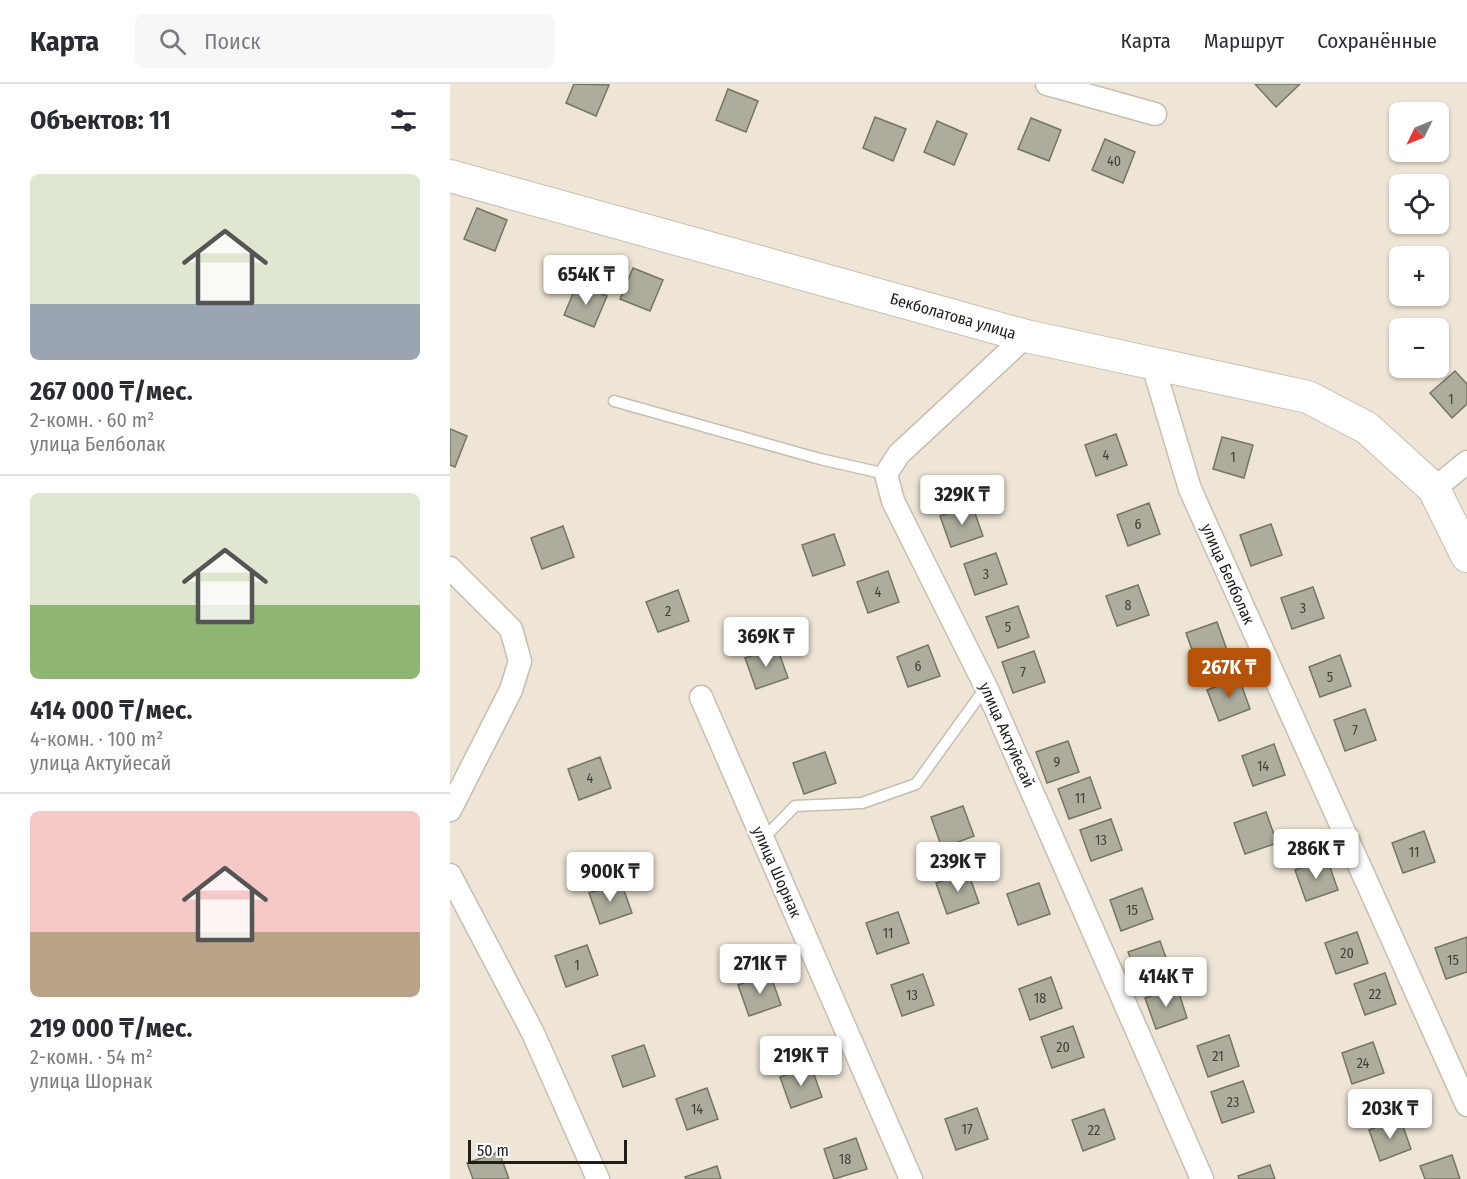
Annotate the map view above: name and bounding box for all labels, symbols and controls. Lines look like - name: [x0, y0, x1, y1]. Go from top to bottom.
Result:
- search box: [135, 14, 555, 68]
- text: Карта: [30, 25, 99, 58]
- icon: search: [156, 25, 189, 58]
- text: Поиск: [204, 28, 261, 55]
- text: Карта: [1121, 28, 1171, 54]
- text: Маршрут: [1204, 28, 1284, 54]
- text: Сохранённые: [1317, 28, 1437, 54]
- north arrow: [1389, 102, 1449, 162]
- map controls: [1389, 102, 1449, 378]
- icon: filters: [387, 104, 420, 137]
- text: Объектов: 11: [30, 105, 171, 136]
- house number: 40: [1107, 153, 1121, 170]
- button: locate: [1389, 174, 1449, 234]
- icon: home: [171, 213, 279, 321]
- button: +: [1389, 246, 1449, 306]
- pin: 654K ₸: [537, 255, 635, 306]
- text: 654K ₸: [557, 262, 615, 286]
- street label: Бекболатова улица: [888, 289, 1018, 343]
- button: −: [1389, 318, 1449, 378]
- text: 267 000 ₸/мес.: [30, 376, 193, 407]
- house number: 1: [1448, 391, 1454, 408]
- text: 2-комн. · 60 m²: [30, 408, 154, 432]
- text: улица Белболак: [30, 432, 165, 456]
- house number: 4: [1103, 447, 1110, 464]
- house number: 1: [1230, 449, 1236, 466]
- pin: 329K ₸: [913, 475, 1011, 526]
- text: 329K ₸: [934, 482, 990, 506]
- house number: 6: [1135, 516, 1142, 533]
- street label: улица Белболак: [1197, 521, 1259, 628]
- icon: home: [171, 532, 279, 640]
- house number: 3: [983, 566, 989, 583]
- house number: 4: [875, 584, 882, 601]
- house number: 8: [1125, 597, 1132, 614]
- house number: 3: [1300, 600, 1306, 617]
- house number: 2: [665, 603, 671, 620]
- pin: 369K ₸: [717, 617, 815, 668]
- house number: 5: [1005, 619, 1011, 636]
- text: 369K ₸: [738, 624, 794, 648]
- pin: 267K ₸: [1180, 648, 1278, 699]
- text: 267K ₸: [1202, 655, 1256, 679]
- house number: 6: [915, 658, 922, 675]
- house number: 7: [1020, 664, 1026, 681]
- house number: 5: [1327, 669, 1333, 686]
- street label: улица Актуйесай: [975, 680, 1039, 790]
- text: 414 000 ₸/мес.: [30, 695, 192, 726]
- house number: 7: [1352, 722, 1358, 739]
- text: 4-комн. · 100 m²: [30, 727, 163, 751]
- text: улица Актуйесай: [30, 751, 171, 775]
- house number: 9: [1054, 754, 1061, 771]
- house number: 14: [1257, 758, 1269, 775]
- house number: 4: [587, 770, 594, 787]
- house number: 11: [1075, 790, 1085, 807]
- street label: улица Шорнак: [748, 823, 806, 921]
- pin: 286K ₸: [1267, 829, 1365, 880]
- house number: 13: [1095, 832, 1107, 849]
- text: 286K ₸: [1288, 836, 1344, 860]
- pin: 239K ₸: [909, 842, 1007, 893]
- house number: 11: [1409, 844, 1419, 861]
- text: 239K ₸: [930, 849, 986, 873]
- icon: home: [171, 850, 279, 958]
- pin: 900K ₸: [561, 852, 659, 903]
- text: 900K ₸: [581, 859, 639, 883]
- house number: 15: [1126, 902, 1138, 919]
- house number: 11: [883, 925, 893, 942]
- pin: 271K ₸: [711, 944, 809, 995]
- house number: 20: [1340, 945, 1354, 962]
- text: 271K ₸: [734, 951, 786, 975]
- house number: 15: [1447, 952, 1459, 969]
- house number: 1: [574, 957, 580, 974]
- pin: 414K ₸: [1117, 957, 1215, 1008]
- text: 414K ₸: [1139, 964, 1193, 988]
- house number: 22: [1369, 986, 1381, 1003]
- house number: 13: [906, 987, 918, 1004]
- house number: 18: [1034, 990, 1046, 1007]
- text: 219 000 ₸/мес.: [30, 1013, 193, 1044]
- pin: 219K ₸: [752, 1036, 850, 1087]
- house number: 20: [1056, 1039, 1070, 1056]
- text: 219K ₸: [774, 1043, 828, 1067]
- text: 2-комн. · 54 m²: [30, 1045, 153, 1069]
- house number: 21: [1212, 1048, 1224, 1065]
- house number: 24: [1357, 1055, 1370, 1072]
- text: улица Шорнак: [30, 1069, 152, 1093]
- pin: 203K ₸: [1341, 1089, 1439, 1140]
- house number: 23: [1227, 1094, 1239, 1111]
- text: 203K ₸: [1362, 1096, 1418, 1120]
- house number: 14: [691, 1101, 703, 1118]
- house number: 17: [961, 1121, 973, 1138]
- house number: 22: [1088, 1122, 1100, 1139]
- scale bar: [468, 1137, 627, 1164]
- text: 50 m: [477, 1141, 509, 1160]
- house number: 18: [839, 1151, 851, 1168]

